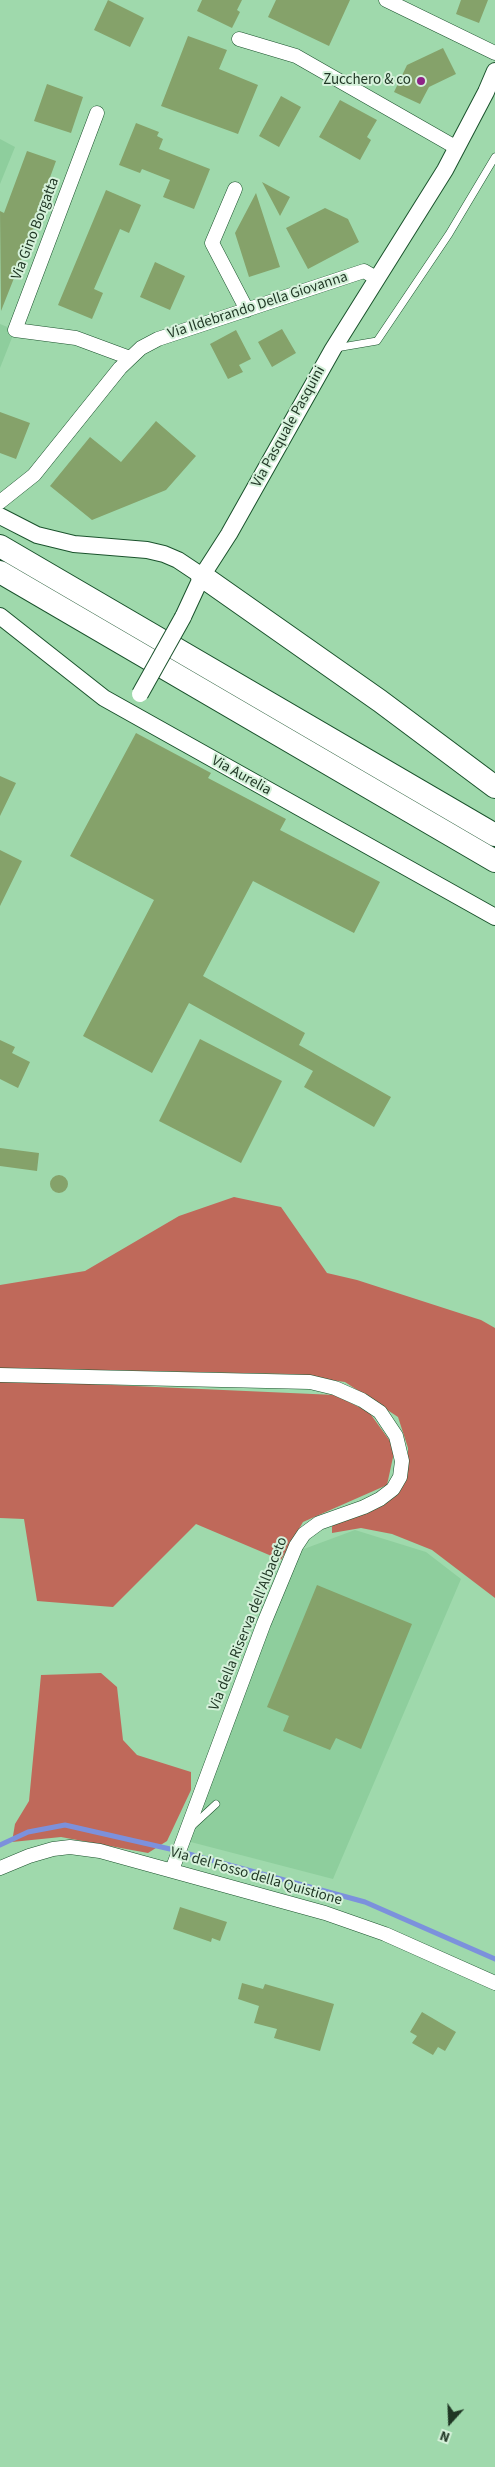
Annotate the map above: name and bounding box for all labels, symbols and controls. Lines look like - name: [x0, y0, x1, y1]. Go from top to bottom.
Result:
- place label: Zucchero & co: [323, 72, 411, 90]
- marker: Zucchero & co: [415, 75, 427, 87]
- street label: Via Gino Borgatta: [8, 175, 64, 283]
- street label: Via Ildebrando Della Giovanna: [166, 268, 350, 344]
- street label: Via Pasquale Pasquini: [248, 363, 330, 491]
- street label: Via Aurelia: [208, 752, 274, 800]
- street label: Via della Riserva dell'Albaceto: [206, 1535, 292, 1713]
- street label: Via del Fosso della Quistione: [168, 1844, 344, 1910]
- north arrow: [425, 2397, 475, 2447]
- text: N: [437, 2425, 453, 2447]

